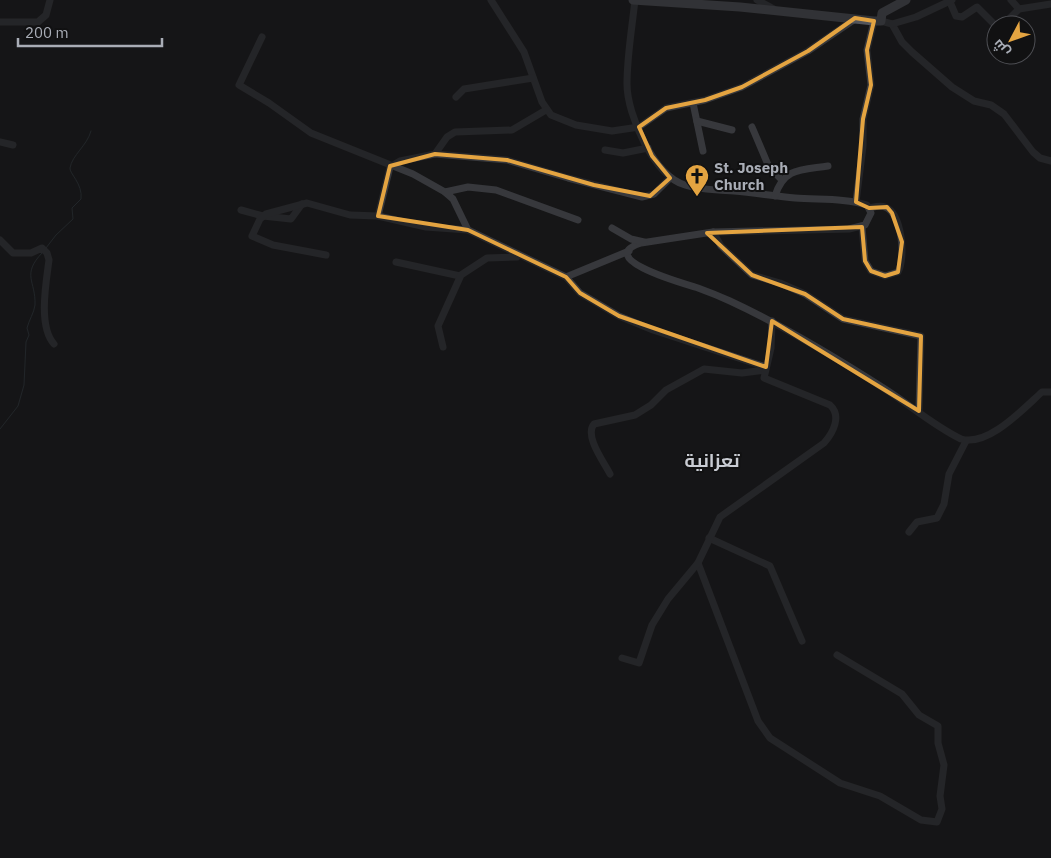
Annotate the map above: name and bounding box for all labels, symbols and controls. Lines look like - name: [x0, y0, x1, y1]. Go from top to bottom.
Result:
- scale bar: [18, 15, 161, 47]
- north arrow: [986, 15, 1036, 65]
- text: 200 m: [25, 23, 69, 42]
- text: ش: [988, 36, 1014, 61]
- place label: St. Joseph Church: [714, 158, 788, 194]
- church icon: St. Joseph Church: [684, 163, 710, 197]
- district label: تعزانية: [685, 449, 740, 472]

